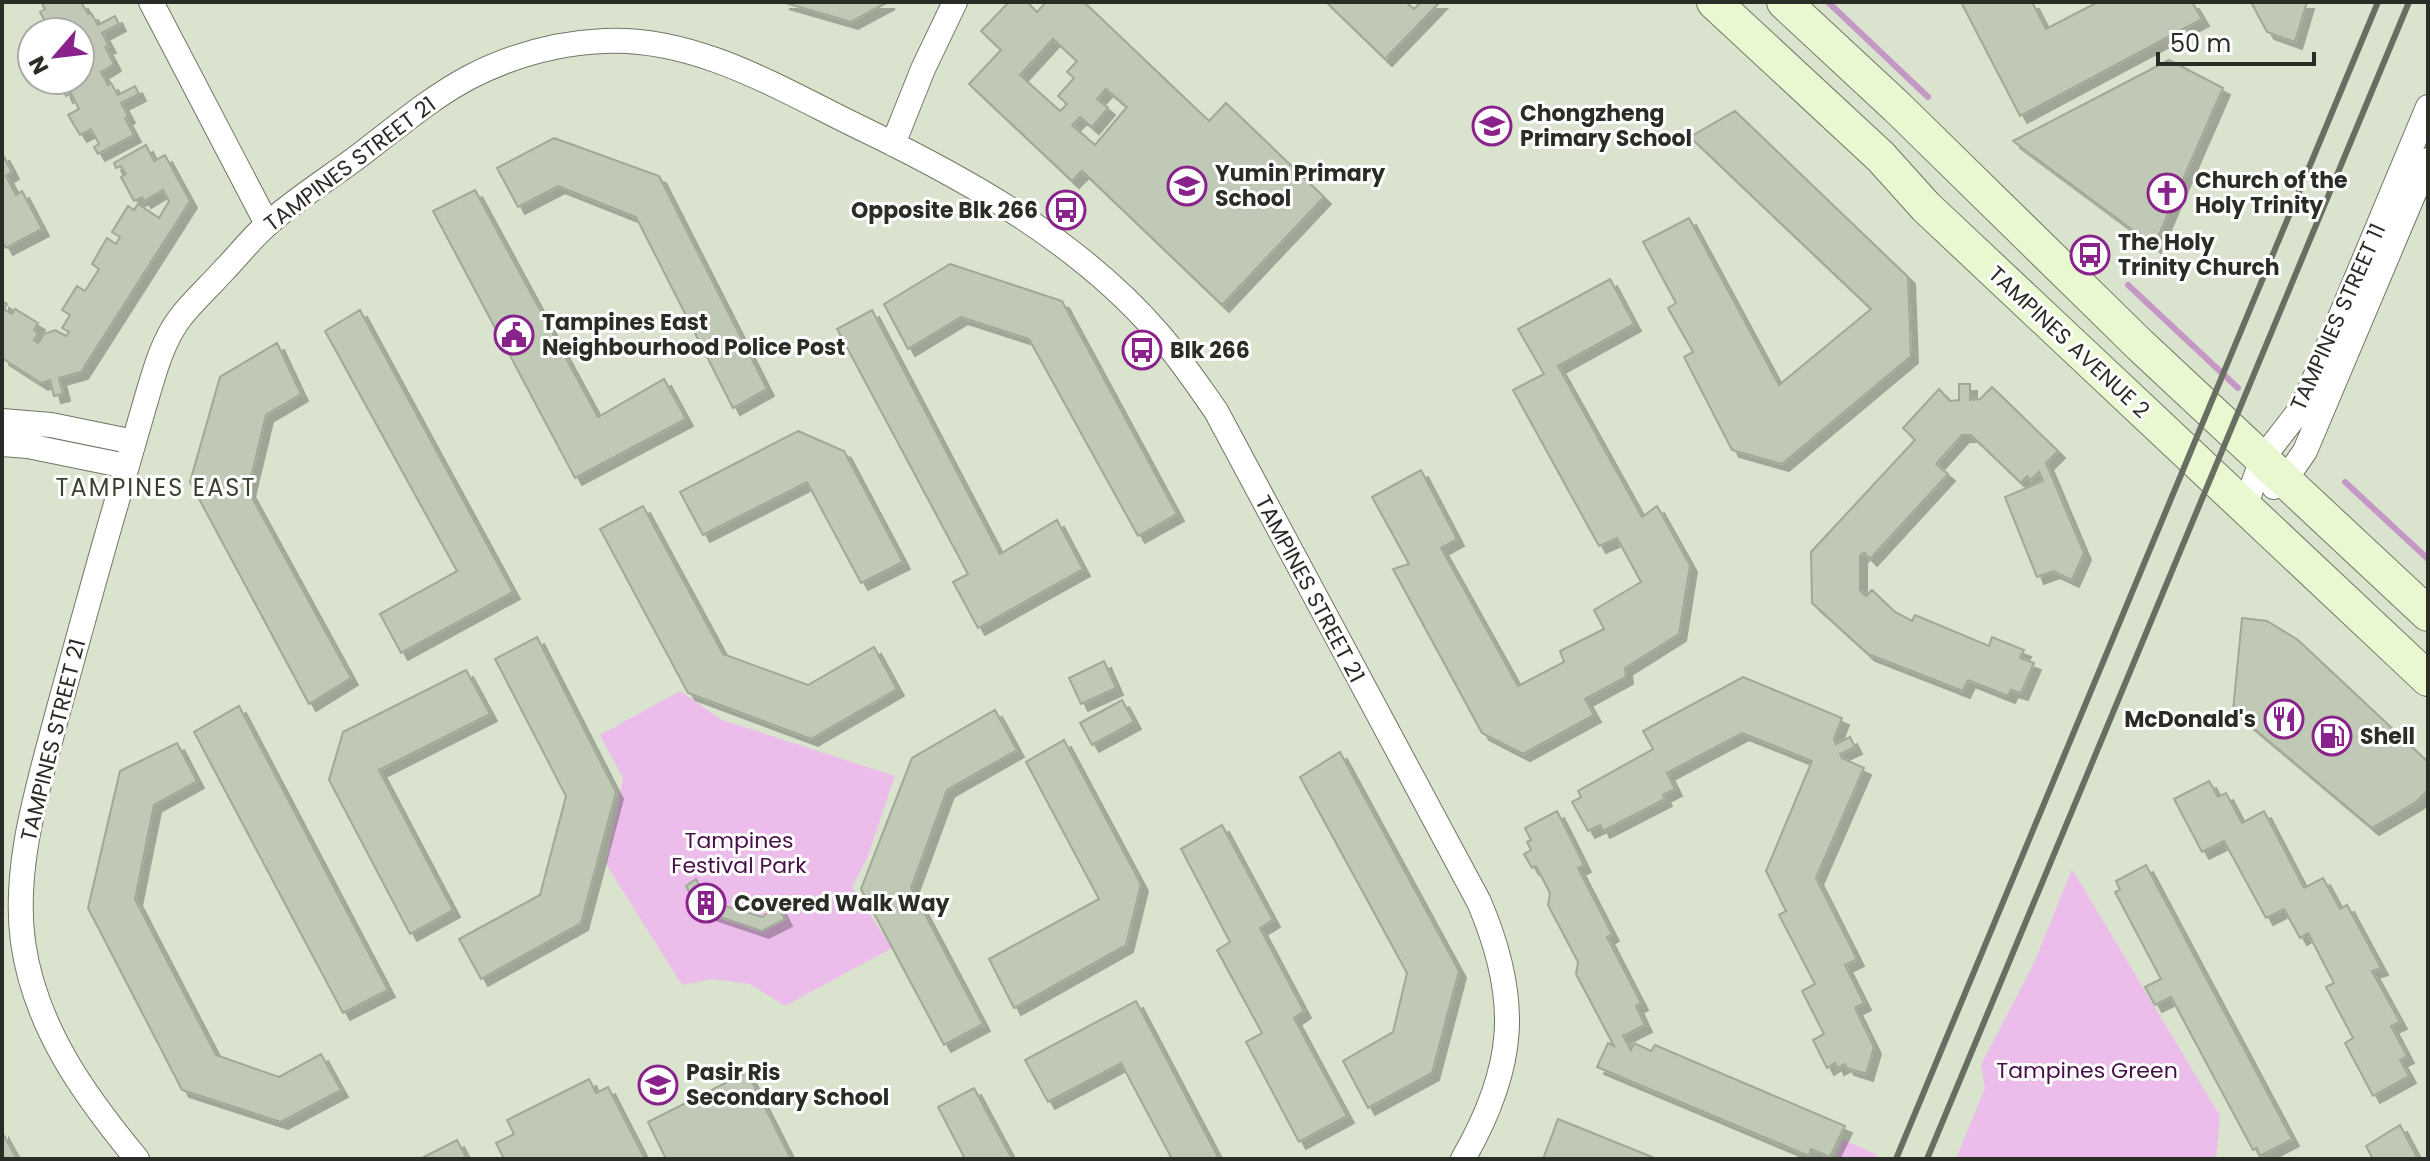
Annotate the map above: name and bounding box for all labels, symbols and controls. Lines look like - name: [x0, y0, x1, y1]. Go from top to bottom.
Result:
- north arrow: [16, 16, 96, 96]
- scale bar: [2158, 16, 2314, 66]
- text: 50 m: [2170, 27, 2231, 60]
- text: N: [21, 51, 56, 80]
- street label: TAMPINES STREET 21: [258, 89, 442, 239]
- place label: Chongzheng Primary School: [1520, 98, 1692, 154]
- school or university icon: Chongzheng Primary School: [1471, 105, 1513, 147]
- place label: Yumin Primary School: [1215, 158, 1385, 214]
- school or university icon: Yumin Primary School: [1166, 165, 1208, 207]
- place label: Church of the Holy Trinity: [2195, 165, 2348, 221]
- church icon: Church of the Holy Trinity: [2146, 172, 2188, 214]
- bus stop icon: Opposite Blk 266: [1045, 189, 1087, 231]
- place label: Opposite Blk 266: [851, 195, 1038, 226]
- street label: TAMPINES STREET 11: [2283, 218, 2393, 416]
- place label: The Holy Trinity Church: [2118, 227, 2280, 283]
- bus stop icon: The Holy Trinity Church: [2069, 234, 2111, 276]
- street label: TAMPINES AVENUE 2: [1981, 259, 2157, 425]
- place label: Tampines East Neighbourhood Police Post: [542, 307, 845, 363]
- public building icon: Tampines East Neighbourhood Police Post: [493, 314, 535, 356]
- bus stop icon: Blk 266: [1121, 329, 1163, 371]
- place label: Blk 266: [1170, 335, 1250, 366]
- district label: TAMPINES EAST: [56, 471, 256, 504]
- street label: TAMPINES STREET 21: [1248, 490, 1372, 688]
- street label: TAMPINES STREET 21: [13, 636, 93, 844]
- restaurant icon: McDonald's: [2263, 698, 2305, 740]
- place label: McDonald's: [2124, 704, 2256, 735]
- fuel station icon: Shell: [2311, 715, 2353, 757]
- place label: Shell: [2360, 721, 2415, 752]
- park label: Tampines Festival Park: [671, 825, 807, 881]
- building icon: Covered Walk Way: [685, 882, 727, 924]
- place label: Covered Walk Way: [734, 888, 950, 919]
- park label: Tampines Green: [1996, 1055, 2178, 1086]
- place label: Pasir Ris Secondary School: [686, 1057, 889, 1113]
- school or university icon: Pasir Ris Secondary School: [637, 1064, 679, 1106]

